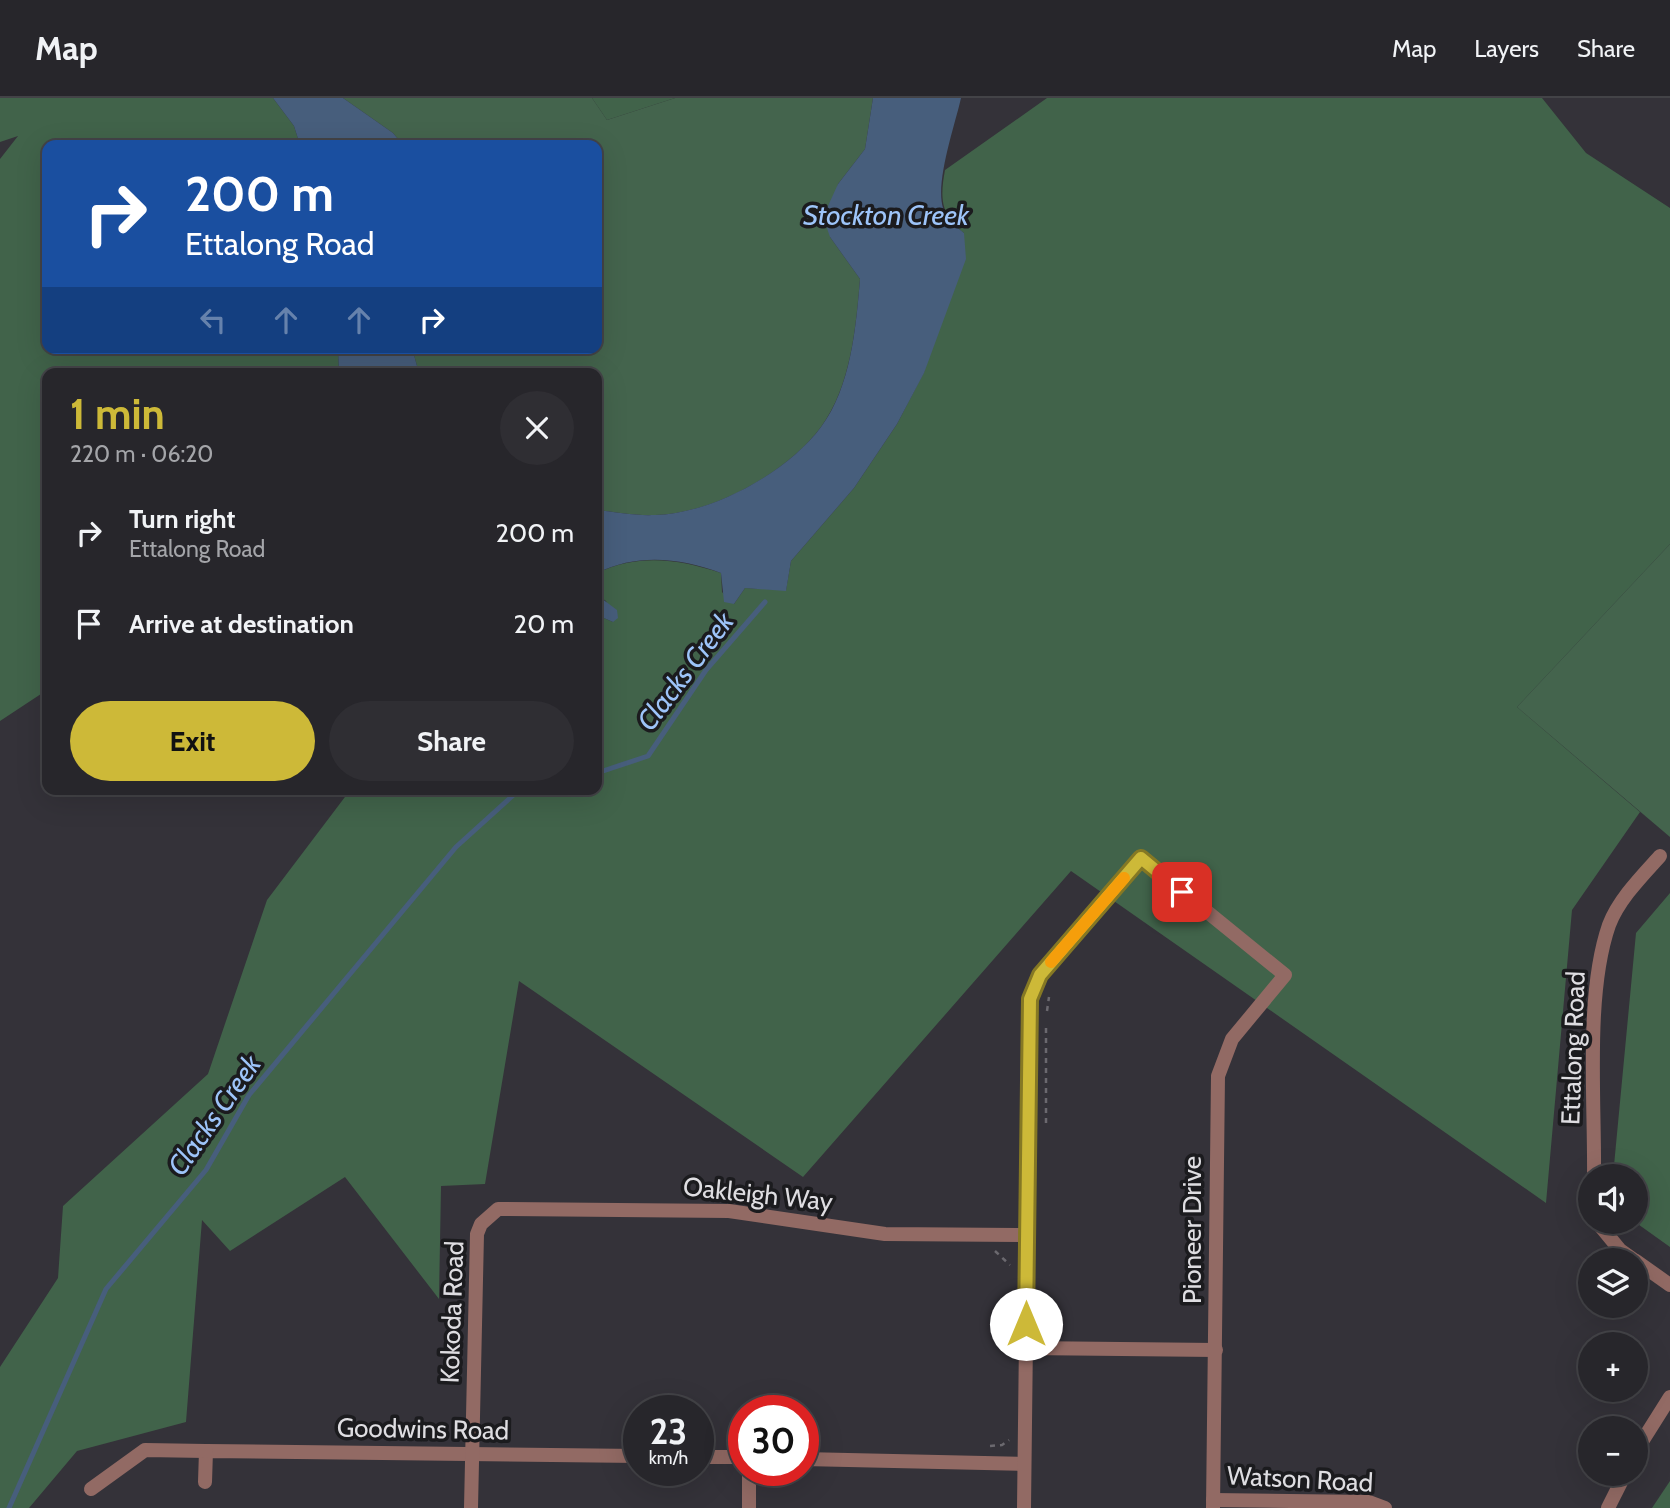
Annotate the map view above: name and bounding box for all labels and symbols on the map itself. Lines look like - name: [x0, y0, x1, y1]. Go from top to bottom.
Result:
- water label: Stockton Creek: [803, 198, 970, 232]
- water label: Clacks Creek: [629, 604, 741, 737]
- pin: [1152, 862, 1212, 922]
- street label: Ettalong Road: [1554, 970, 1592, 1126]
- water label: Clacks Creek: [160, 1047, 268, 1182]
- street label: Pioneer Drive: [1176, 1156, 1208, 1304]
- street label: Oakleigh Way: [682, 1170, 834, 1218]
- street label: Kokoda Road: [434, 1240, 470, 1384]
- position arrow: [989, 1287, 1063, 1361]
- speed limit sign: 30: [728, 1395, 819, 1486]
- street label: Goodwins Road: [337, 1411, 509, 1447]
- street label: Watson Road: [1226, 1459, 1374, 1499]

